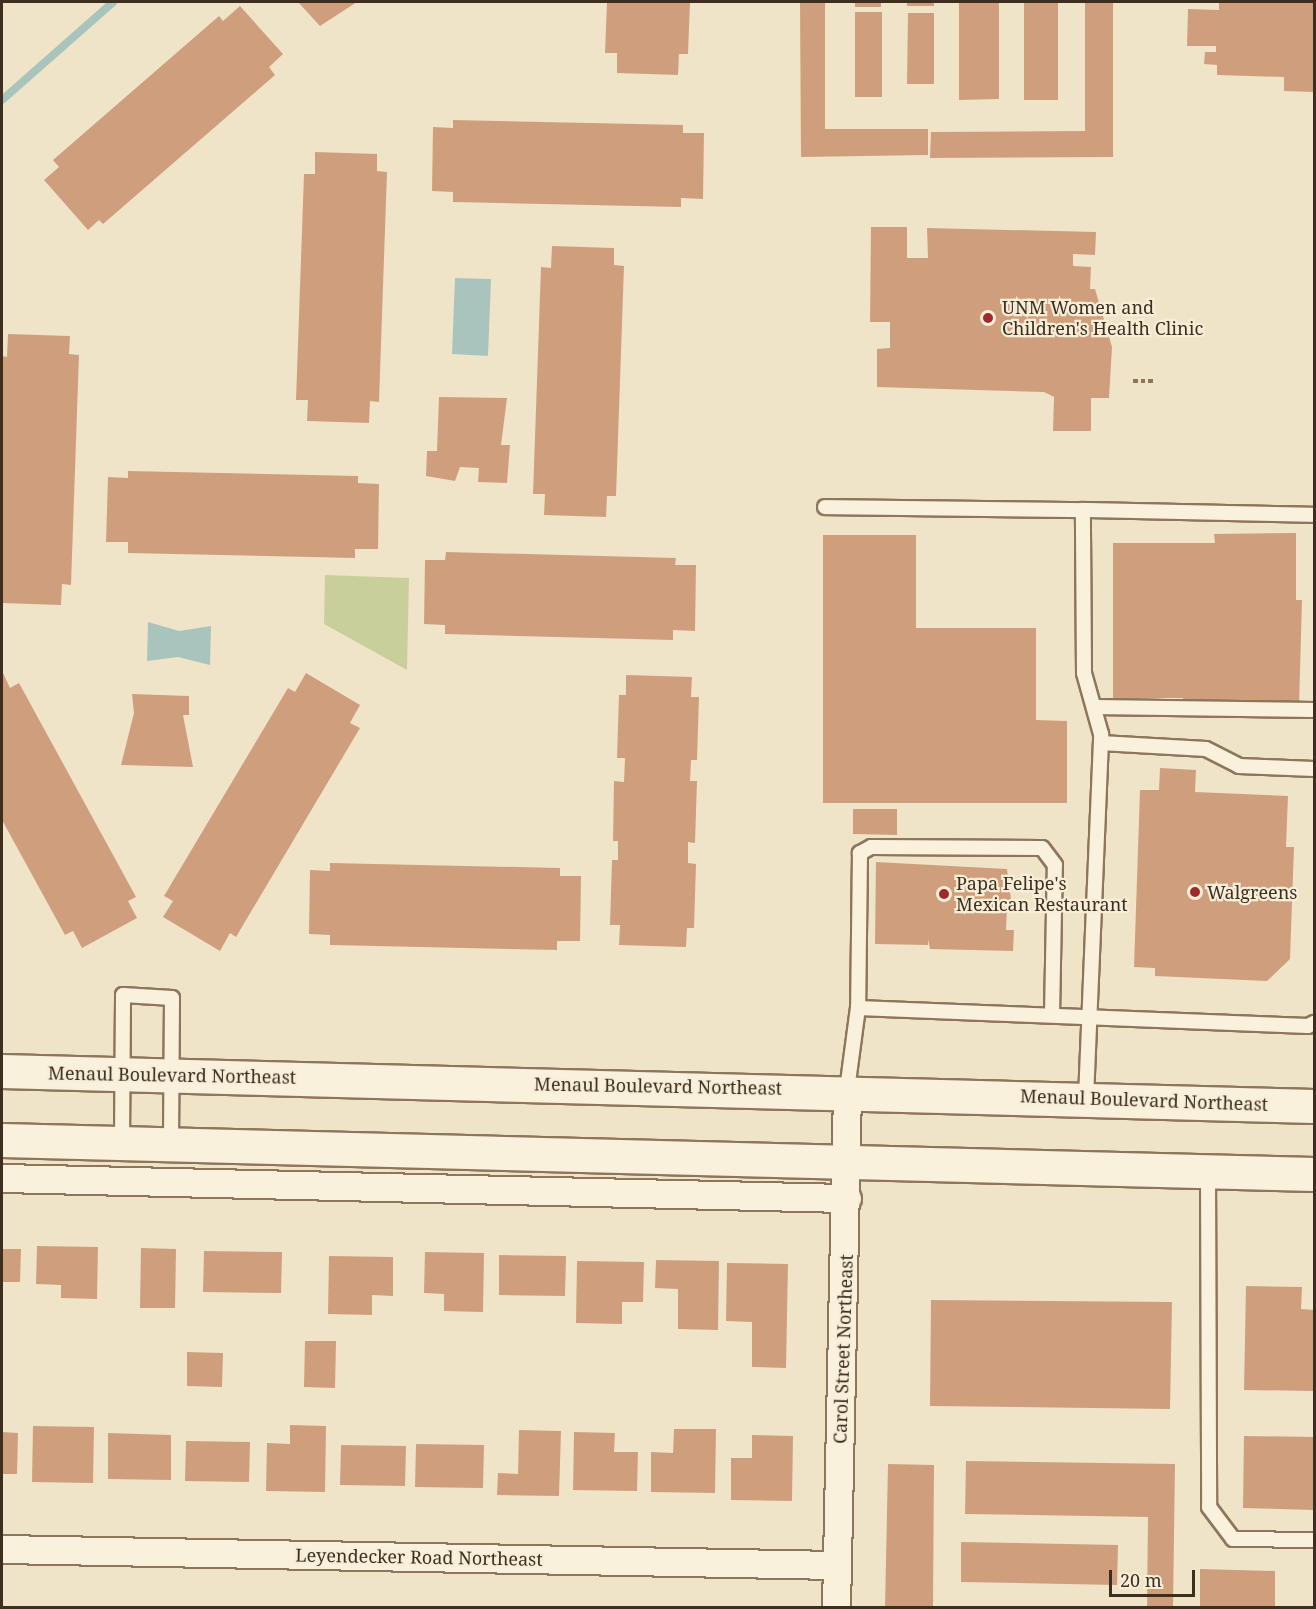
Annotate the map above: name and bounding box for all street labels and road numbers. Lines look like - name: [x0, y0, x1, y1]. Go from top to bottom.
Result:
- street label: Menaul Boulevard Northeast: [48, 1062, 296, 1088]
- street label: Menaul Boulevard Northeast: [534, 1073, 782, 1099]
- street label: Menaul Boulevard Northeast: [1020, 1085, 1268, 1115]
- street label: Carol Street Northeast: [829, 1254, 857, 1444]
- street label: Leyendecker Road Northeast: [295, 1544, 543, 1570]

